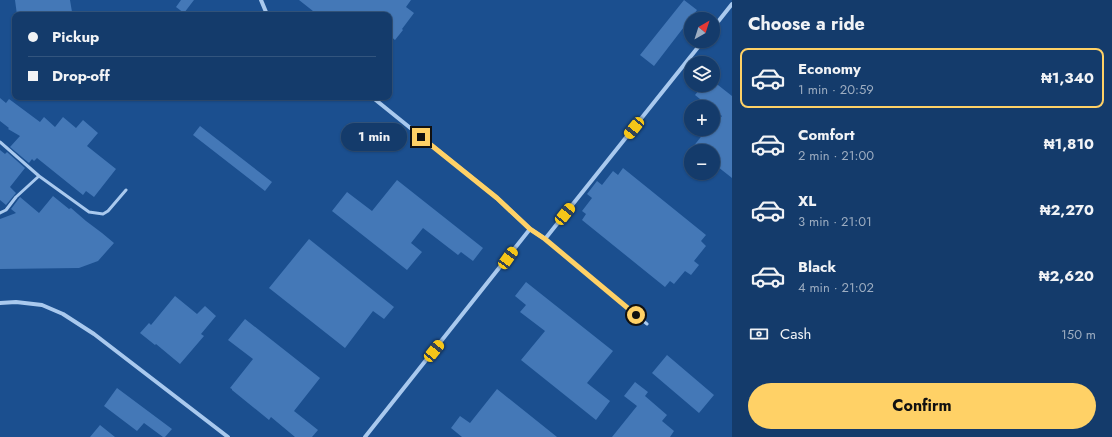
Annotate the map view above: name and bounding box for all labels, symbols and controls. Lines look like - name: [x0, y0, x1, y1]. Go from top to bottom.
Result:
- text: Choose a ride: [748, 11, 865, 37]
- north arrow: [684, 12, 720, 48]
- map controls: [684, 12, 720, 180]
- text: Pickup: [52, 26, 99, 48]
- button: layers: [684, 56, 720, 92]
- text: Economy: [798, 58, 861, 80]
- icon: car: [750, 60, 786, 96]
- text: Drop-off: [52, 65, 110, 87]
- text: ₦1,340: [1041, 67, 1094, 89]
- text: 1 min · 20:59: [798, 80, 874, 99]
- button: +: [684, 100, 720, 136]
- car: [622, 115, 646, 141]
- callout: 1 min: [341, 123, 407, 151]
- text: Comfort: [798, 124, 855, 146]
- icon: car: [750, 126, 786, 162]
- text: 1 min: [358, 127, 390, 146]
- route end: [412, 128, 430, 146]
- text: ₦1,810: [1044, 133, 1094, 155]
- button: −: [684, 144, 720, 180]
- text: 2 min · 21:00: [798, 146, 874, 165]
- text: XL: [798, 190, 816, 212]
- icon: car: [750, 192, 786, 228]
- text: ₦2,270: [1040, 199, 1094, 221]
- car: [553, 201, 577, 227]
- text: 3 min · 21:01: [798, 212, 872, 231]
- car: [496, 245, 520, 271]
- text: Black: [798, 256, 836, 278]
- icon: car: [750, 258, 786, 294]
- text: ₦2,620: [1039, 265, 1094, 287]
- text: 4 min · 21:02: [798, 278, 874, 297]
- route start: [627, 306, 645, 324]
- icon: cash: [748, 323, 770, 345]
- text: Cash: [780, 323, 811, 345]
- text: 150 m: [1061, 325, 1096, 344]
- car: [422, 338, 446, 364]
- button: Confirm: [748, 383, 1096, 429]

